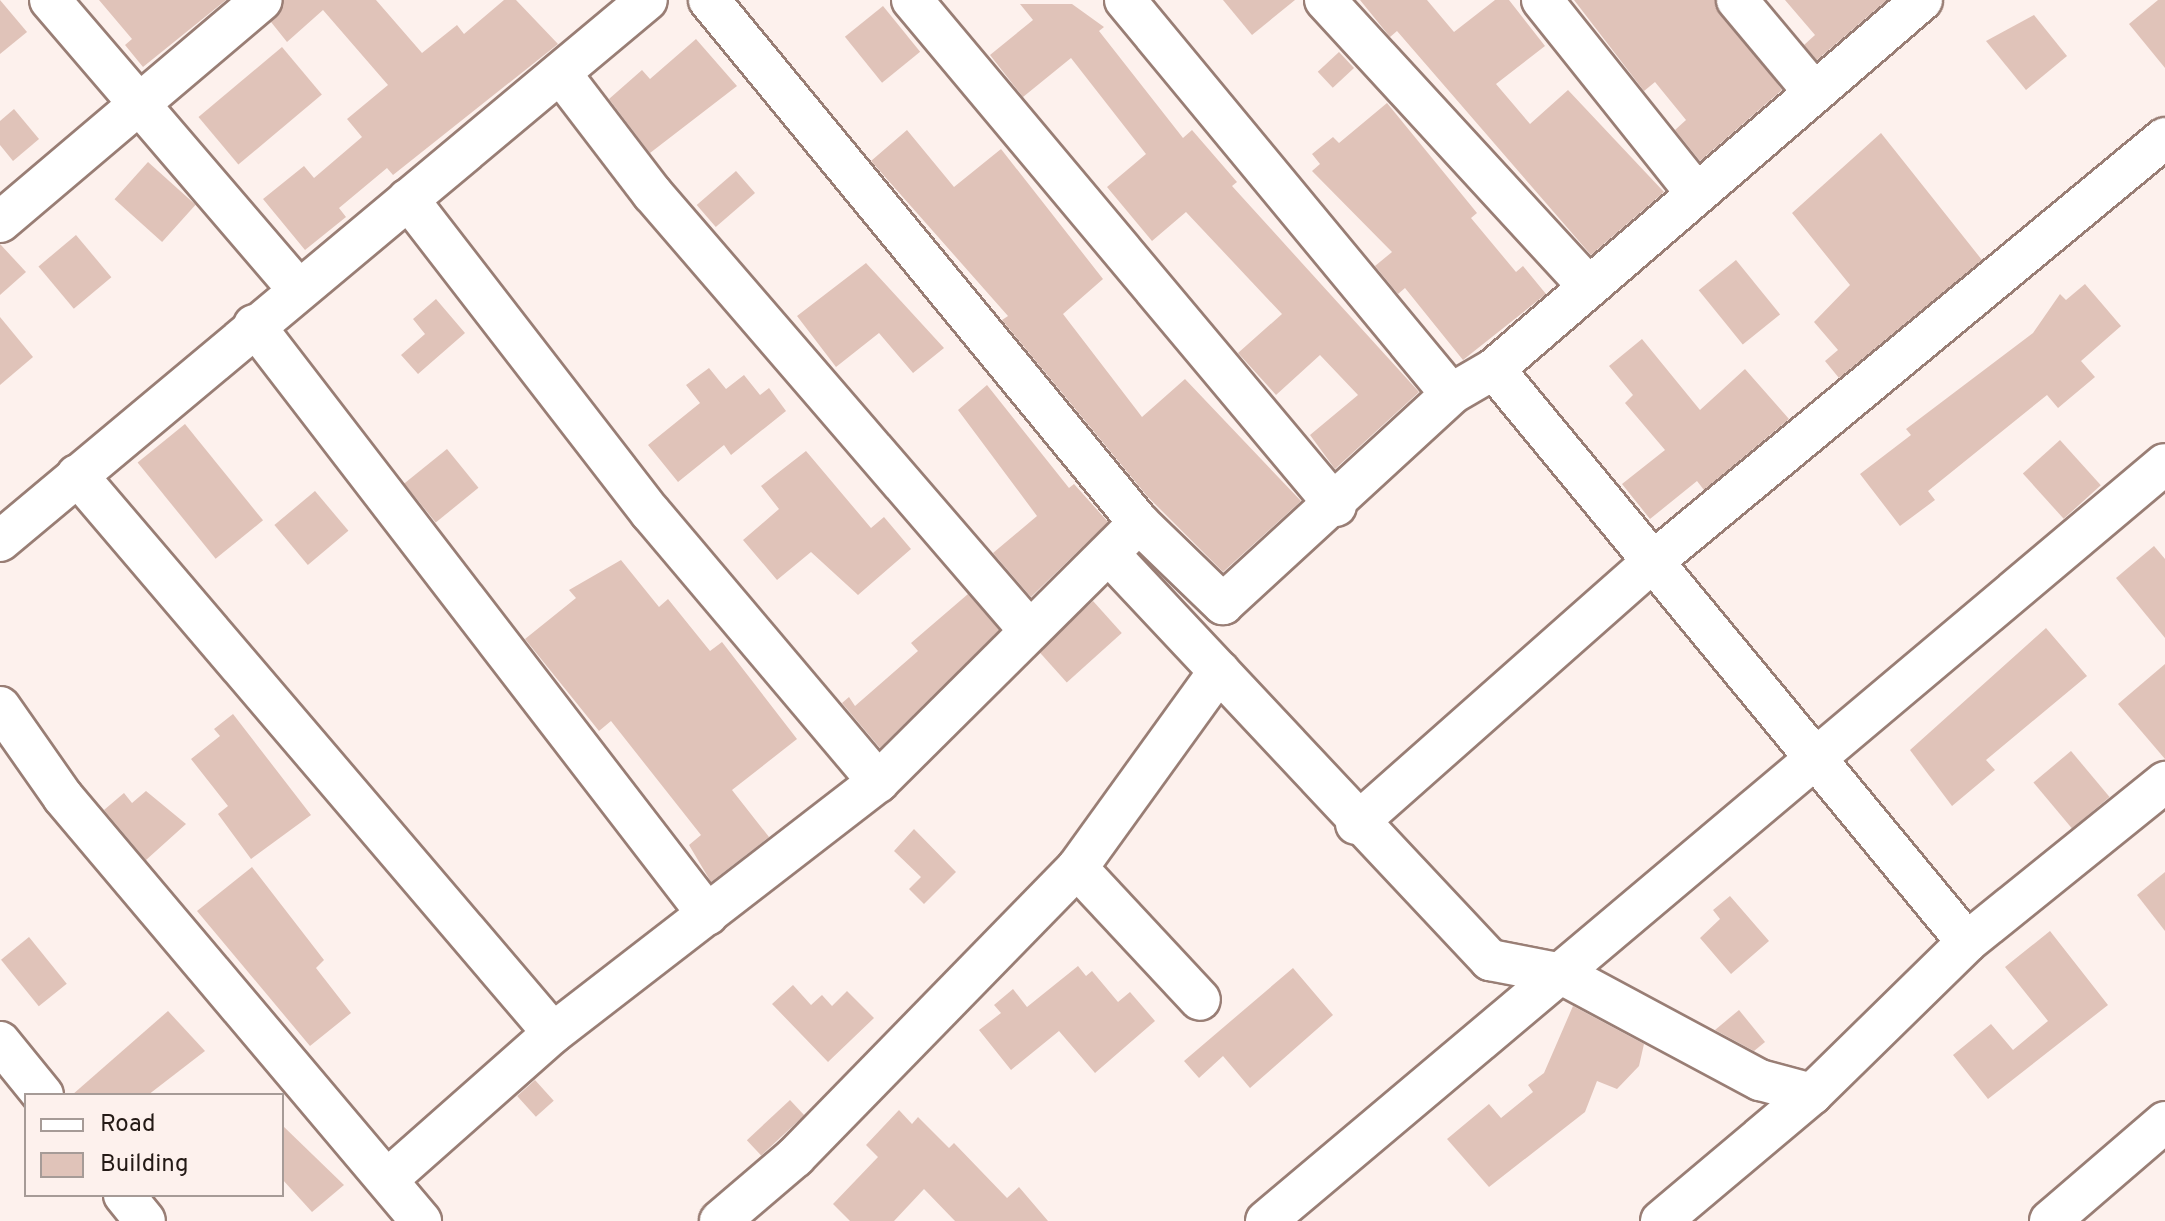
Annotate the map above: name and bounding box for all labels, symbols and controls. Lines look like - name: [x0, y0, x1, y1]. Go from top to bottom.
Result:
- legend: [24, 1093, 284, 1197]
- text: Road: [100, 1110, 156, 1140]
- text: Building: [100, 1150, 189, 1180]

